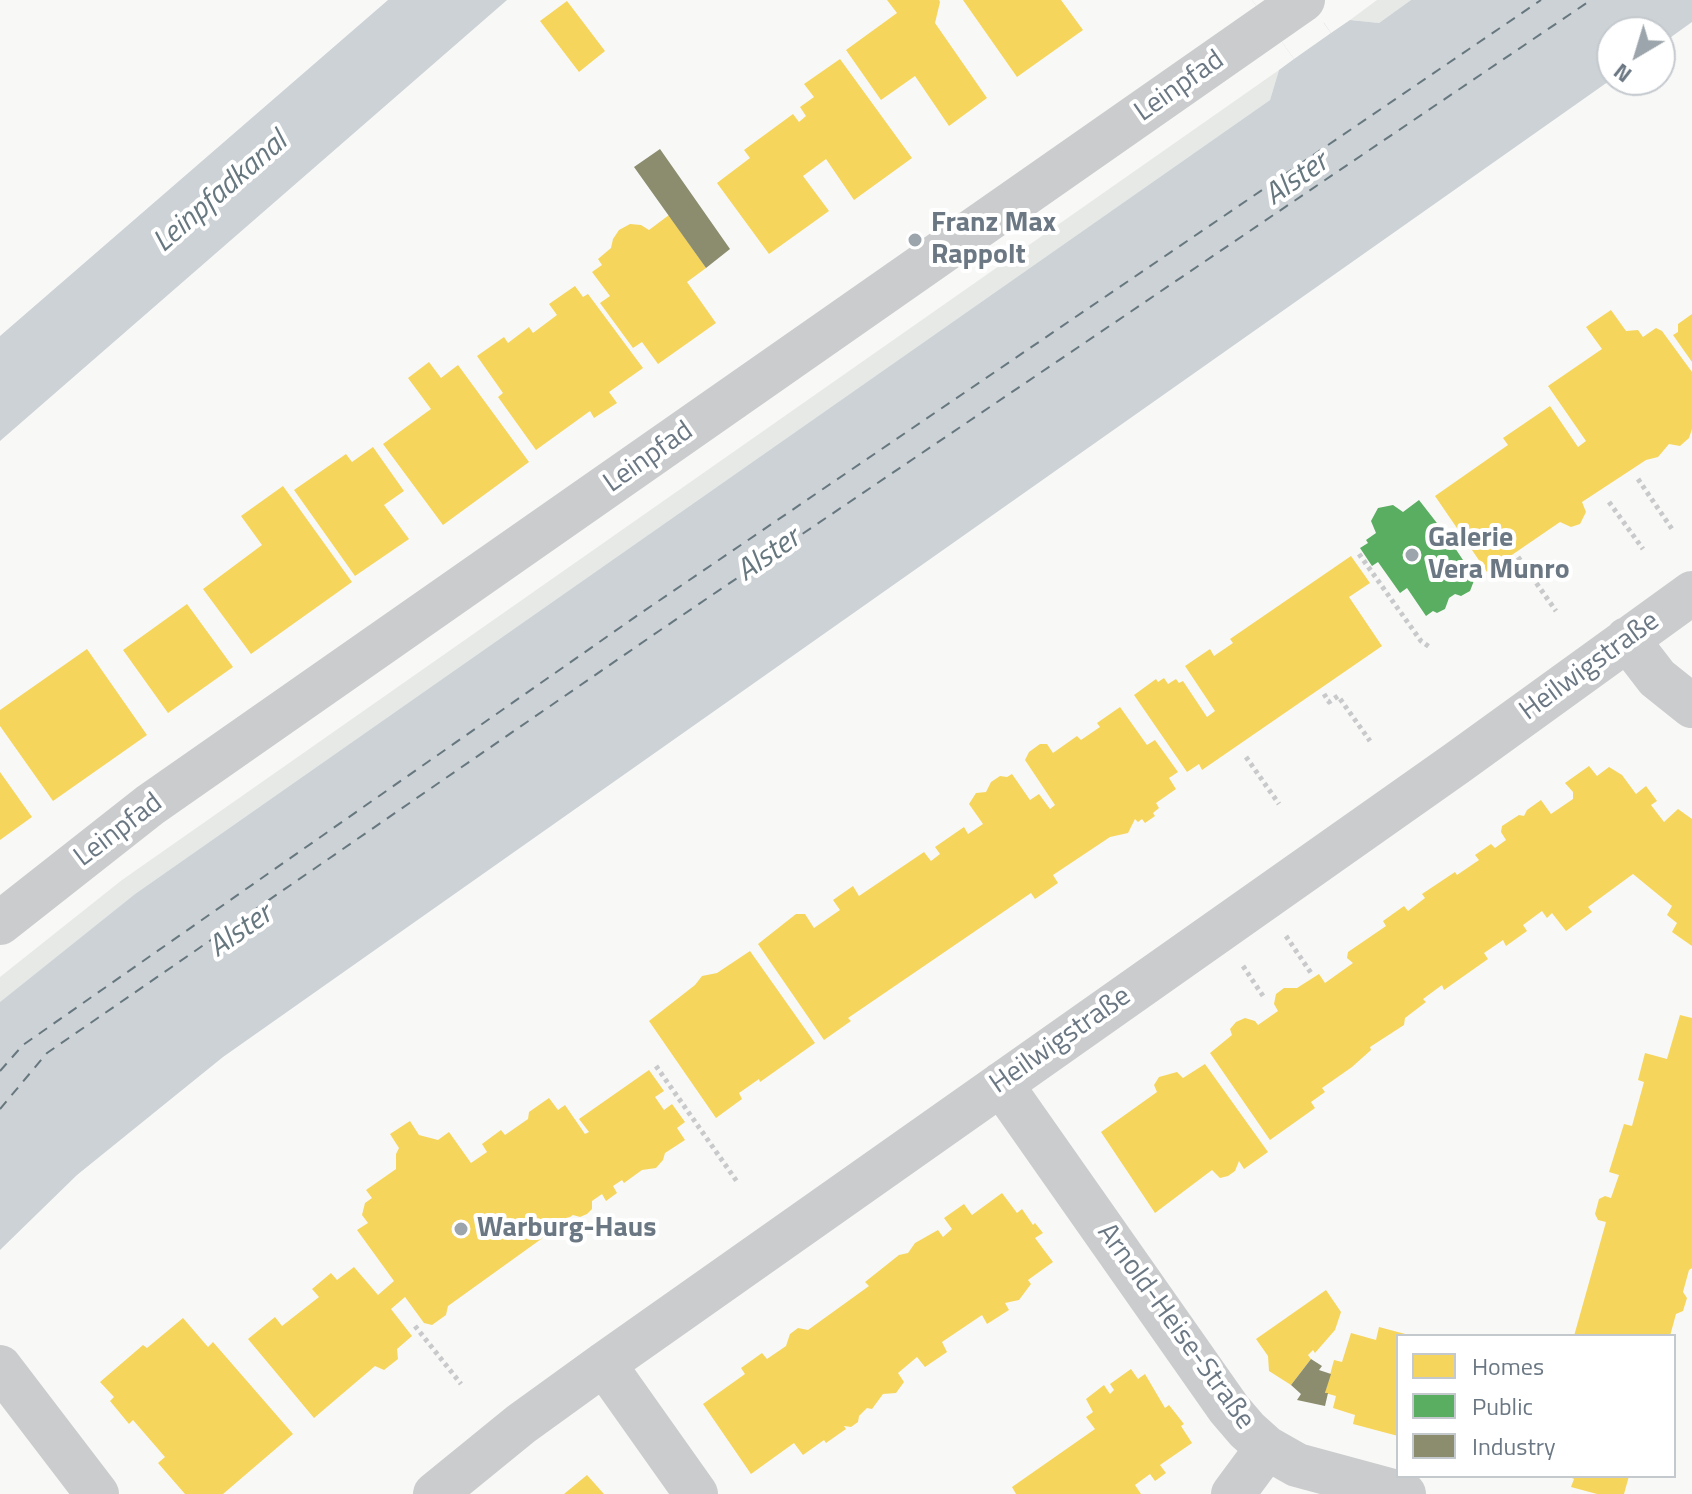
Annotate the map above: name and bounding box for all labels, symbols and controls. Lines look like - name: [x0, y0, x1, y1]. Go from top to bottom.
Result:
- north arrow: [1596, 16, 1676, 96]
- street label: Leinpfad: [1129, 44, 1231, 130]
- text: N: [1606, 55, 1639, 91]
- water label: Leinpfadkanal: [147, 125, 295, 261]
- water label: Alster: [1258, 146, 1336, 214]
- place label: Franz Max Rappolt: [931, 207, 1056, 273]
- marker: Franz Max Rappolt: [906, 231, 924, 249]
- street label: Leinpfad: [598, 415, 700, 501]
- water label: Alster: [730, 522, 808, 590]
- place label: Galerie Vera Munro: [1428, 522, 1570, 588]
- marker: Galerie Vera Munro: [1403, 546, 1421, 564]
- street label: Heilwigstraße: [1514, 605, 1666, 729]
- street label: Leinpfad: [68, 787, 170, 875]
- water label: Alster: [202, 898, 280, 966]
- street label: Heilwigstraße: [984, 980, 1138, 1102]
- place label: Warburg-Haus: [477, 1212, 657, 1246]
- street label: Arnold-Heise-Straße: [1089, 1218, 1261, 1436]
- marker: Warburg-Haus: [452, 1220, 470, 1238]
- legend: [1396, 1334, 1676, 1478]
- text: Homes: [1472, 1348, 1544, 1384]
- text: Public: [1472, 1388, 1533, 1424]
- text: Industry: [1472, 1428, 1556, 1464]

